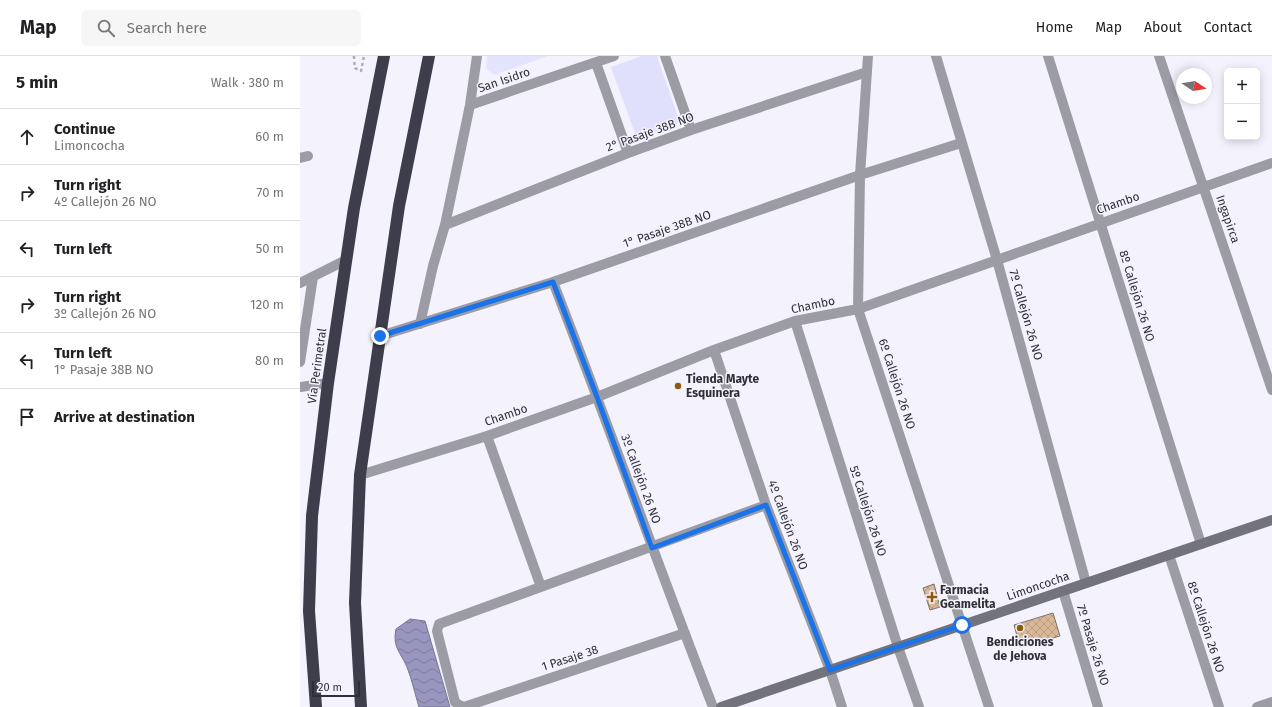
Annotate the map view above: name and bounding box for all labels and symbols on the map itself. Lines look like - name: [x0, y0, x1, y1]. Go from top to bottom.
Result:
- street label: San Isidro: [476, 65, 532, 95]
- north arrow: [1176, 68, 1212, 104]
- street label: 2° Pasaje 38B NO: [604, 110, 696, 154]
- street label: Chambo: [1095, 189, 1141, 217]
- street label: Ingapirca: [1213, 193, 1243, 245]
- street label: 1° Pasaje 38B NO: [621, 207, 713, 251]
- street label: 8º Callejón 26 NO: [1116, 249, 1158, 343]
- street label: 7º Callejón 26 NO: [1006, 268, 1046, 362]
- street label: Chambo: [790, 294, 836, 316]
- street label: Vía Perimetral: [305, 327, 329, 405]
- route end: [371, 327, 389, 345]
- street label: 6º Callejón 26 NO: [876, 337, 918, 431]
- place label: Tienda Mayte Esquinera: [686, 372, 759, 400]
- marker: Tienda Mayte Esquinera: [673, 381, 683, 391]
- street label: Chambo: [483, 401, 529, 429]
- street label: 3º Callejón 26 NO: [618, 432, 664, 526]
- street label: 5º Callejón 26 NO: [847, 464, 889, 558]
- street label: 4º Callejón 26 NO: [765, 478, 811, 572]
- street label: Limoncocha: [1005, 569, 1071, 603]
- street label: 8º Callejón 26 NO: [1185, 580, 1227, 674]
- place label: Farmacia Geamelita: [940, 583, 996, 611]
- marker: Farmacia Geamelita: [927, 592, 937, 602]
- street label: 7º Pasaje 26 NO: [1074, 603, 1112, 687]
- route start: [953, 616, 971, 634]
- marker: Bendiciones de Jehova: [1015, 623, 1025, 633]
- place label: Bendiciones de Jehova: [986, 635, 1054, 663]
- street label: 1 Pasaje 38: [540, 642, 600, 674]
- scale bar: [312, 679, 360, 698]

